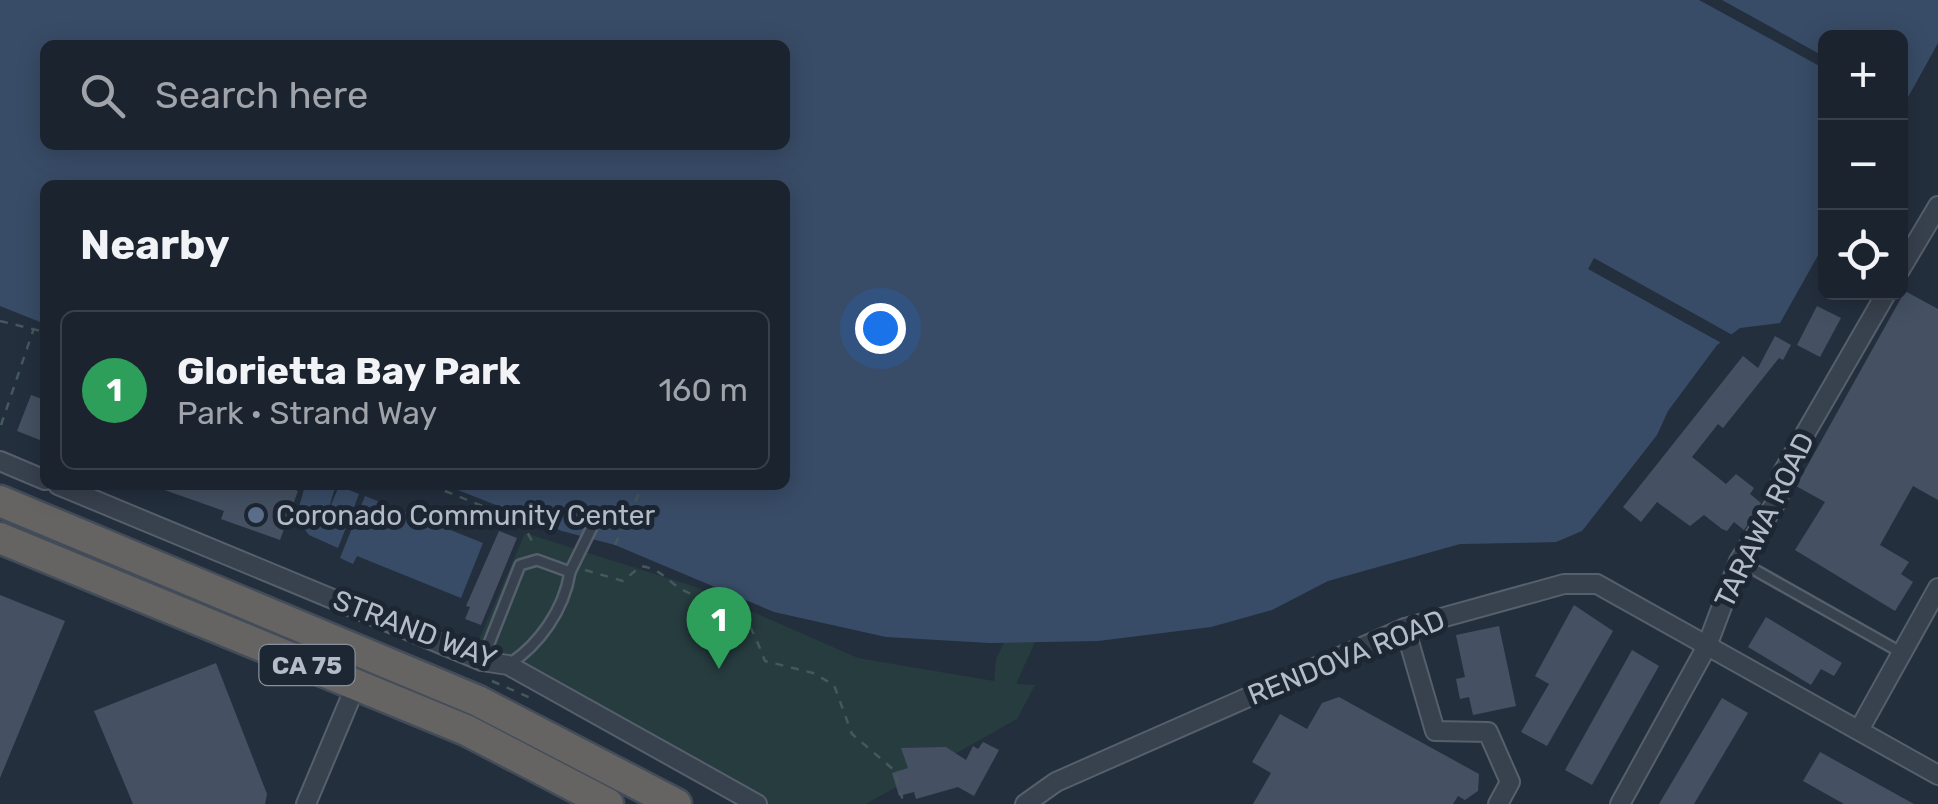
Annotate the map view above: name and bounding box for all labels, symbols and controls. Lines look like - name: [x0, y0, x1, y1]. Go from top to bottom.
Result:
- map controls: [1818, 30, 1908, 300]
- button: +: [1818, 30, 1908, 120]
- search box: [40, 40, 790, 150]
- icon: search: [75, 68, 130, 123]
- text: Search here: [155, 72, 368, 118]
- button: −: [1818, 120, 1908, 210]
- button: locate: [1818, 210, 1908, 300]
- text: Nearby: [80, 220, 230, 270]
- your location: [855, 303, 906, 354]
- text: Glorietta Bay Park: [177, 348, 521, 394]
- text: 1: [107, 371, 122, 409]
- text: 160 m: [658, 371, 748, 409]
- text: Park · Strand Way: [177, 394, 437, 432]
- street label: TARAWA ROAD: [1708, 427, 1821, 613]
- place label: Coronado Community Center: [276, 499, 656, 532]
- marker: Coronado Community Center: [245, 504, 267, 526]
- street label: STRAND WAY: [329, 583, 501, 676]
- pin: 1: [686, 586, 752, 669]
- street label: RENDOVA ROAD: [1243, 603, 1449, 712]
- road number: CA 75: [260, 645, 354, 685]

